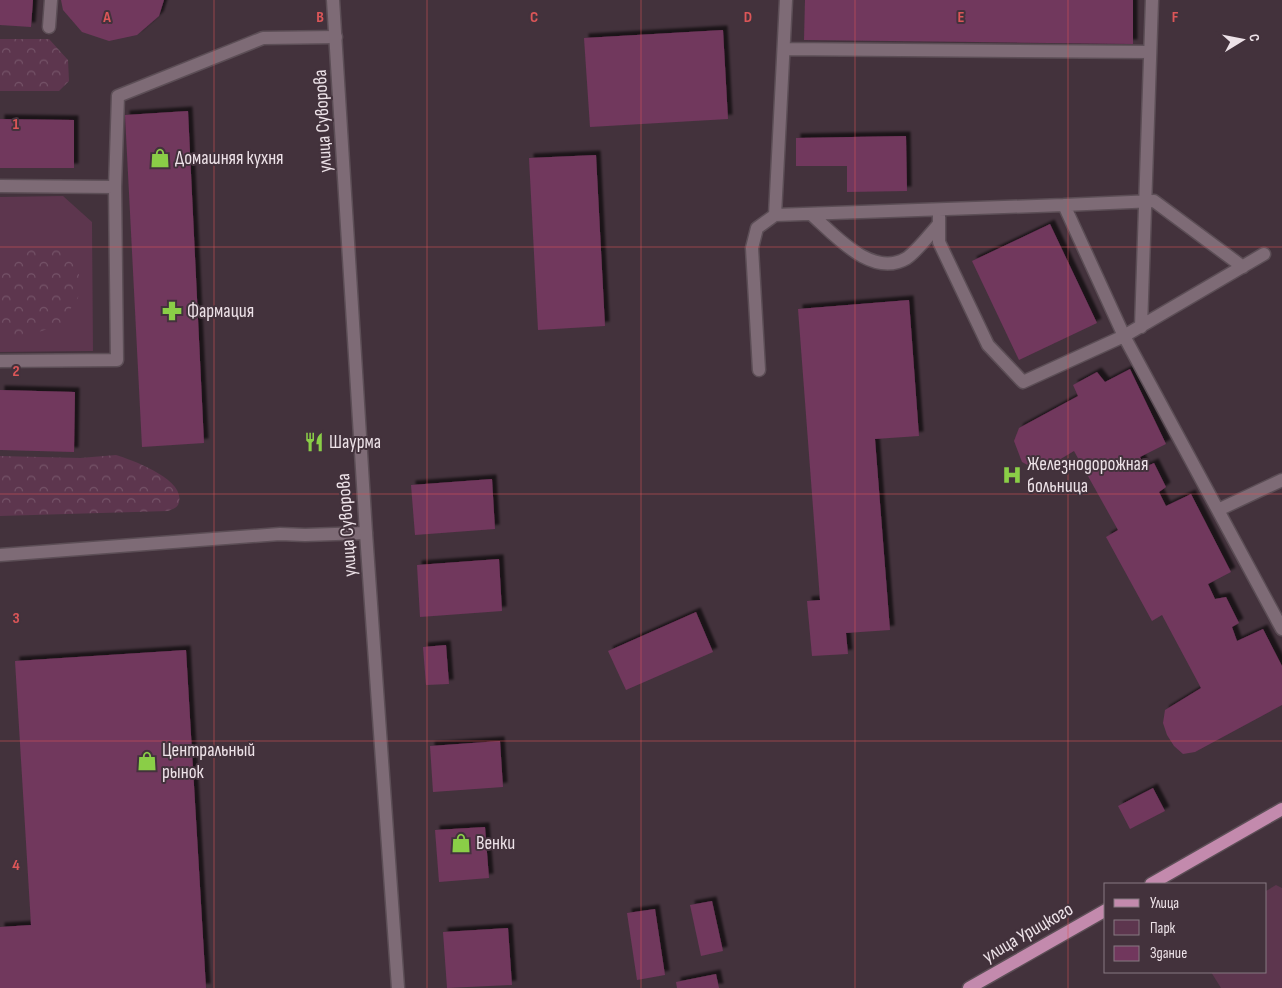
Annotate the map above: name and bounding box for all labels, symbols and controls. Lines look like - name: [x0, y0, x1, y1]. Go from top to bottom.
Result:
- text: A: [102, 8, 111, 27]
- text: B: [316, 8, 324, 27]
- text: C: [530, 8, 538, 27]
- text: D: [744, 8, 752, 27]
- text: E: [958, 8, 965, 27]
- text: F: [1172, 8, 1179, 27]
- north arrow: [1217, 15, 1267, 65]
- text: С: [1245, 33, 1263, 43]
- street label: улица Суворова: [309, 69, 337, 173]
- text: 1: [13, 115, 20, 134]
- shop icon: Домашняя кухня: [149, 147, 171, 169]
- place label: Домашняя кухня: [175, 147, 284, 170]
- pharmacy icon: Фармация: [161, 300, 183, 322]
- place label: Фармация: [187, 300, 254, 323]
- text: 2: [12, 362, 20, 381]
- restaurant icon: Шаурма: [303, 431, 325, 453]
- place label: Шаурма: [329, 431, 381, 454]
- place label: Железнодорожная больница: [1027, 453, 1148, 498]
- hospital icon: Железнодорожная больница: [1001, 464, 1023, 486]
- street label: улица Суворова: [332, 473, 362, 577]
- text: 3: [12, 609, 20, 628]
- place label: Центральный рынок: [162, 739, 255, 784]
- shop icon: Центральный рынок: [136, 750, 158, 772]
- shop icon: Венки: [450, 832, 472, 854]
- place label: Венки: [476, 832, 515, 855]
- text: 4: [12, 856, 20, 875]
- legend: [1104, 883, 1267, 973]
- text: Улица: [1150, 894, 1179, 913]
- street label: улица Урицкого: [979, 898, 1077, 968]
- text: Парк: [1150, 919, 1176, 938]
- text: Здание: [1150, 944, 1187, 963]

